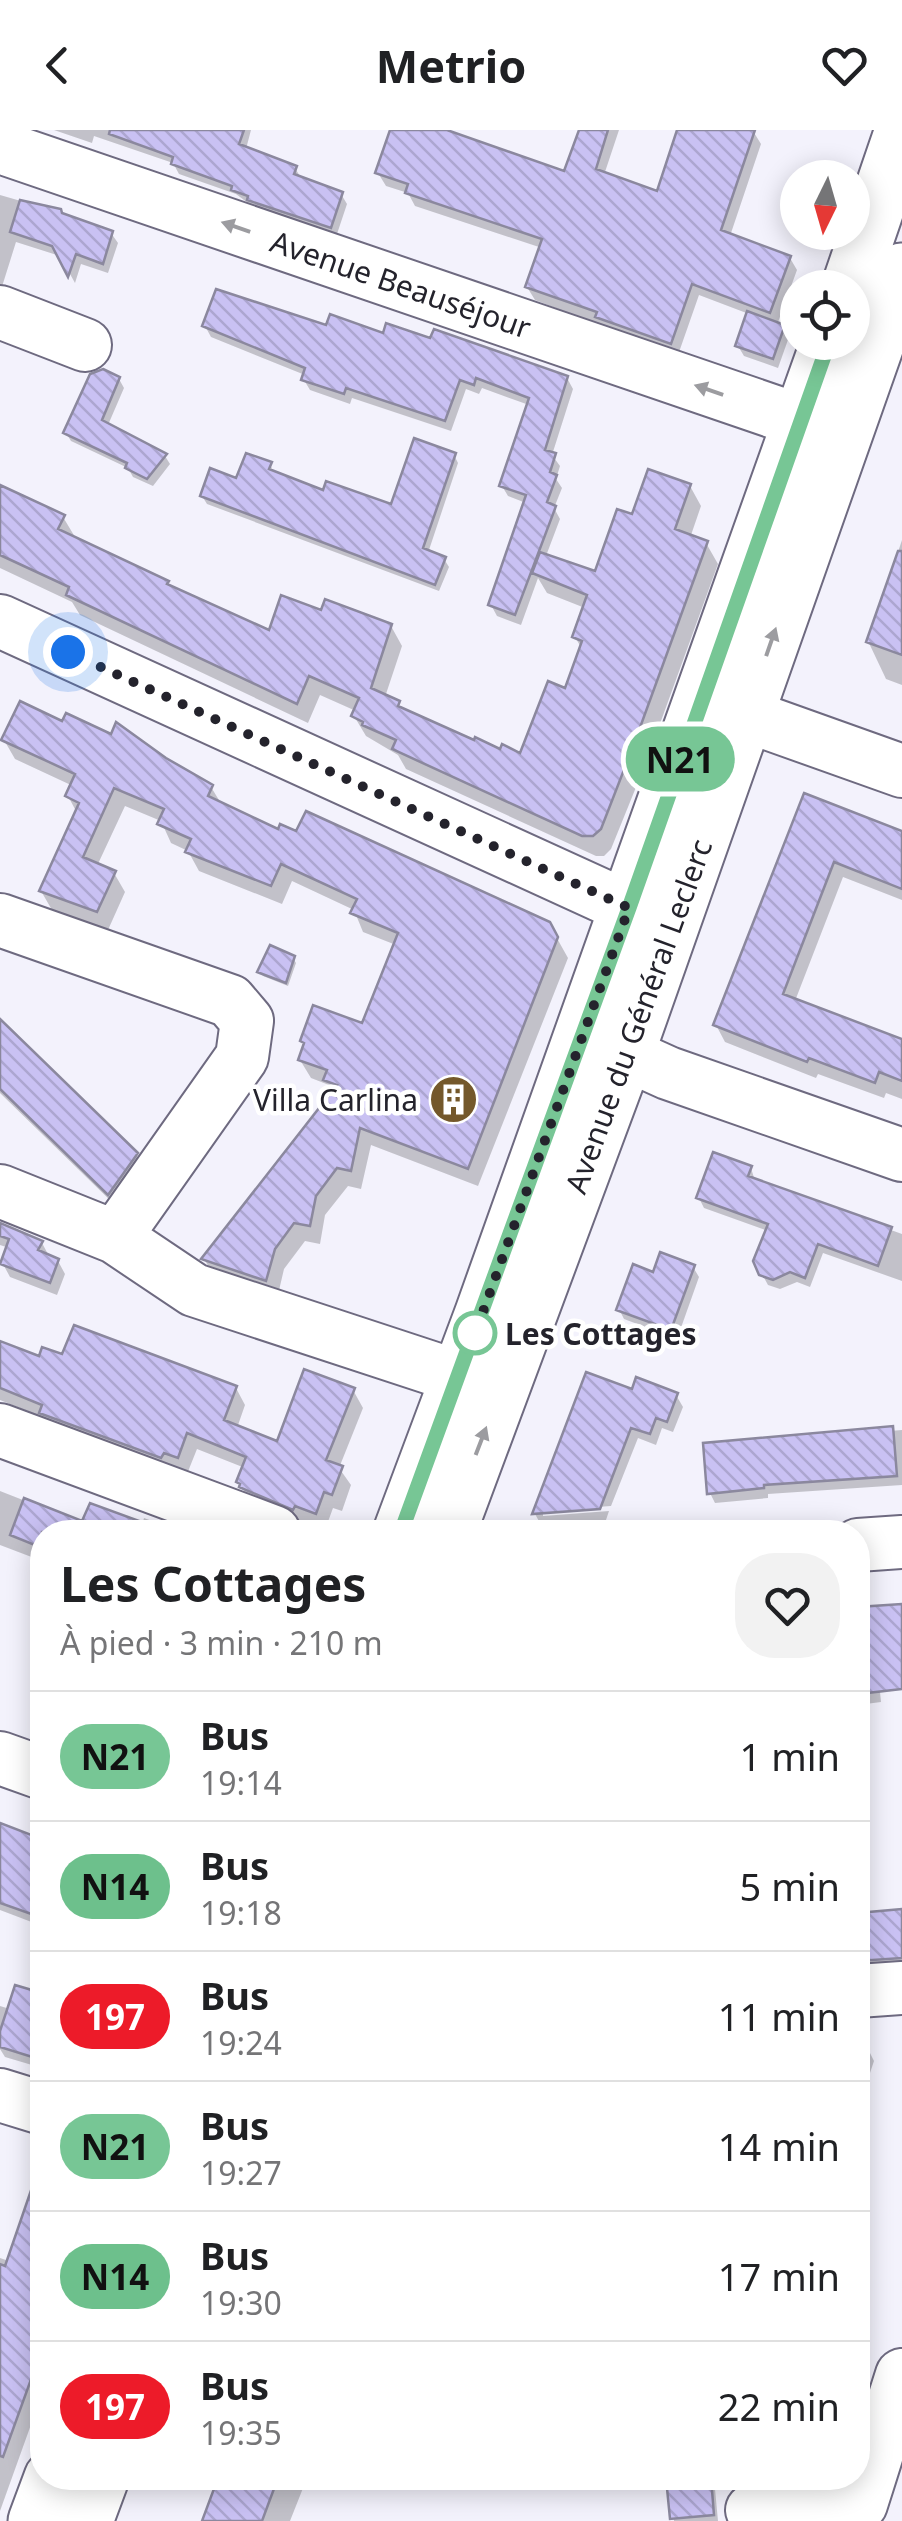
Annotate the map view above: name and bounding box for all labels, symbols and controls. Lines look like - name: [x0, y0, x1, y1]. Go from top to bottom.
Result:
- text: Metrio: [376, 35, 526, 96]
- icon: back: [30, 38, 85, 93]
- icon: heart: [817, 38, 872, 93]
- north arrow: [780, 160, 870, 250]
- map controls: [780, 160, 870, 360]
- one-way arrow: [220, 219, 250, 234]
- street label: Avenue Beauséjour: [265, 220, 537, 348]
- button: locate: [780, 270, 870, 360]
- one-way arrow: [693, 381, 723, 396]
- one-way arrow: [764, 626, 779, 656]
- your location: [43, 627, 93, 677]
- line badge: N21: [622, 726, 738, 792]
- text: N21: [646, 736, 714, 783]
- street label: Avenue du Général Leclerc: [555, 833, 721, 1199]
- building icon: Villa Carlina: [427, 1073, 479, 1125]
- place label: Villa Carlina: [253, 1079, 418, 1120]
- marker: Les Cottages: [454, 1312, 496, 1354]
- place label: Les Cottages: [505, 1313, 697, 1354]
- one-way arrow: [474, 1425, 489, 1455]
- text: Les Cottages: [60, 1551, 366, 1616]
- button: heart: [735, 1553, 840, 1658]
- text: À pied · 3 min · 210 m: [60, 1621, 383, 1664]
- text: Bus: [200, 1709, 269, 1761]
- text: 1 min: [740, 1730, 840, 1782]
- text: N21: [81, 1733, 149, 1780]
- text: 19:14: [200, 1761, 282, 1804]
- text: Bus: [200, 1839, 269, 1891]
- text: 5 min: [740, 1860, 840, 1912]
- text: N14: [81, 1863, 149, 1910]
- text: 19:18: [200, 1891, 282, 1934]
- text: Bus: [200, 1969, 269, 2021]
- text: 11 min: [718, 1990, 840, 2042]
- text: 197: [85, 1993, 145, 2040]
- text: 19:24: [200, 2021, 282, 2064]
- text: Bus: [200, 2099, 269, 2151]
- text: 14 min: [718, 2120, 840, 2172]
- text: N21: [81, 2123, 149, 2170]
- text: 19:27: [200, 2151, 282, 2194]
- text: Bus: [200, 2229, 269, 2281]
- text: 17 min: [718, 2250, 840, 2302]
- text: N14: [81, 2253, 149, 2300]
- text: 19:30: [200, 2281, 282, 2324]
- text: Bus: [200, 2359, 269, 2411]
- text: 22 min: [718, 2380, 840, 2432]
- text: 197: [85, 2383, 145, 2430]
- text: 19:35: [200, 2411, 282, 2454]

